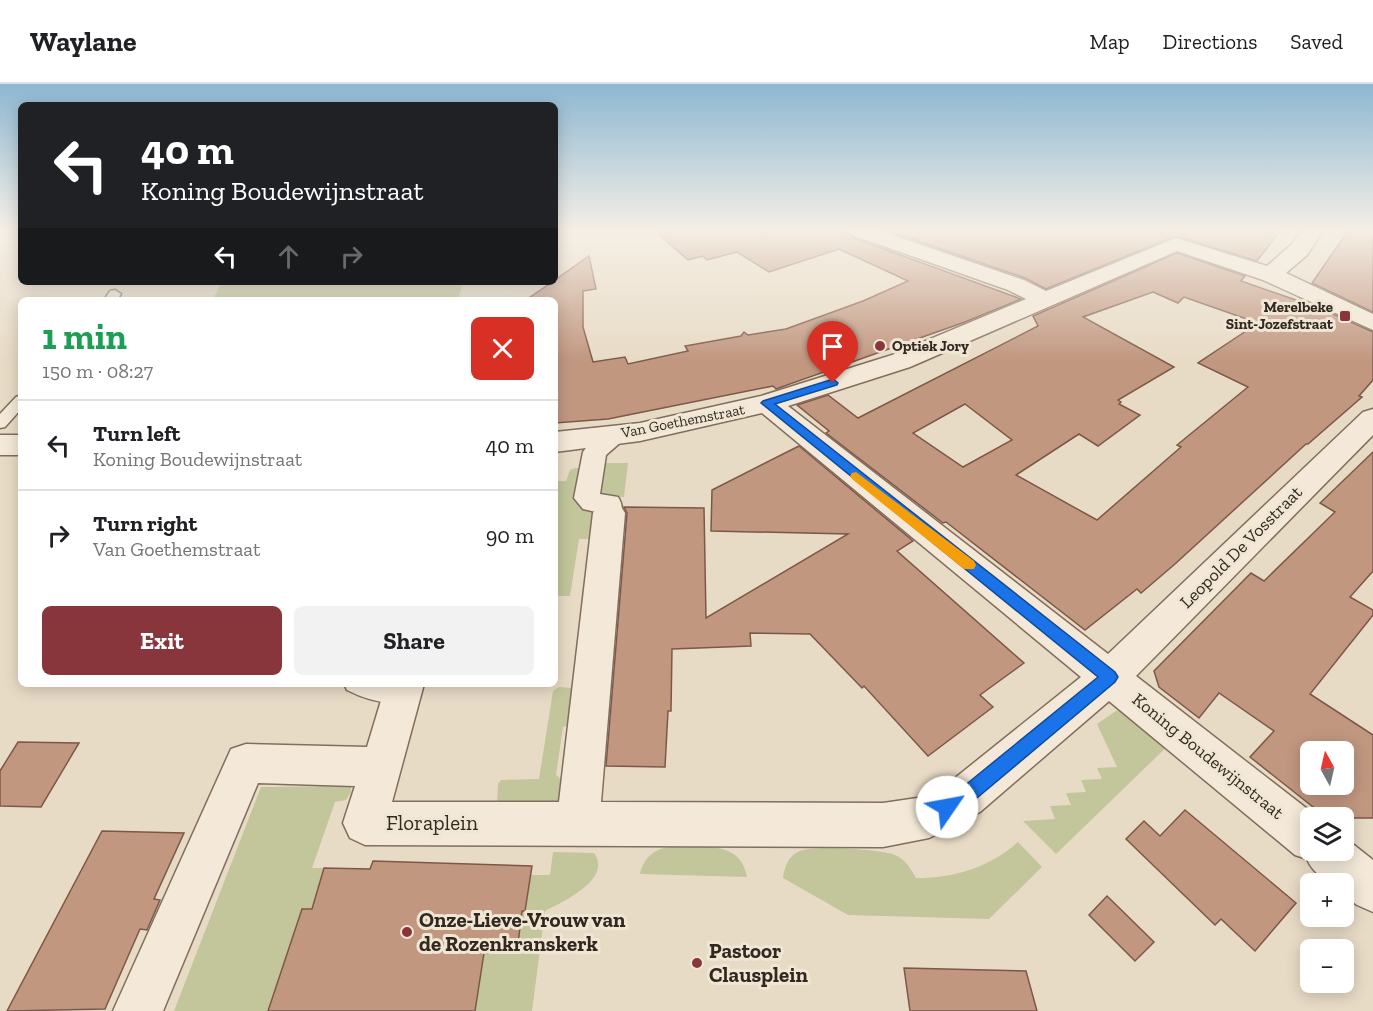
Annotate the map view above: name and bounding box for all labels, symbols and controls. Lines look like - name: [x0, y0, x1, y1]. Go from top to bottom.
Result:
- text: Waylane: [30, 25, 137, 58]
- text: Map: [1090, 29, 1130, 54]
- text: Directions: [1163, 29, 1257, 54]
- text: Saved: [1290, 29, 1343, 54]
- text: 40 m: [141, 124, 234, 175]
- icon: left: [42, 126, 120, 204]
- text: Koning Boudewijnstraat: [141, 175, 423, 207]
- icon: left: [209, 240, 242, 273]
- icon: ahead: [272, 240, 305, 273]
- icon: right: [335, 240, 368, 273]
- place label: Merelbeke Sint-Jozefstraat: [1226, 298, 1334, 333]
- marker: Merelbeke Sint-Jozefstraat: [1338, 309, 1352, 323]
- text: 1 min: [42, 315, 127, 358]
- button: close: [471, 317, 534, 380]
- pin: [807, 321, 858, 383]
- icon: arrive: [816, 330, 849, 363]
- place label: Optiek Jory: [892, 337, 969, 355]
- marker: Optiek Jory: [873, 339, 887, 353]
- text: 150 m · 08:27: [42, 359, 153, 383]
- street label: Van Goethemstraat: [619, 400, 747, 442]
- text: Turn left: [93, 420, 180, 447]
- icon: left: [42, 429, 75, 462]
- text: 40 m: [485, 432, 534, 459]
- text: Koning Boudewijnstraat: [93, 447, 302, 471]
- street label: Leopold De Vosstraat: [1175, 481, 1307, 613]
- text: Turn right: [93, 510, 197, 537]
- icon: right: [42, 519, 75, 552]
- text: 90 m: [486, 522, 534, 549]
- text: Van Goethemstraat: [93, 537, 260, 561]
- button: Exit: [42, 606, 282, 675]
- button: Share: [294, 606, 534, 675]
- street label: Koning Boudewijnstraat: [1128, 688, 1288, 824]
- north arrow: [1300, 741, 1354, 795]
- map controls: [1300, 741, 1354, 993]
- position arrow: [915, 775, 979, 839]
- button: layers: [1300, 807, 1354, 861]
- street label: Floraplein: [386, 810, 478, 835]
- button: +: [1300, 873, 1354, 927]
- place label: Onze-Lieve-Vrouw van de Rozenkranskerk: [419, 907, 626, 956]
- marker: Onze-Lieve-Vrouw van de Rozenkranskerk: [400, 925, 414, 939]
- place label: Pastoor Clausplein: [709, 938, 808, 987]
- button: −: [1300, 939, 1354, 993]
- marker: Pastoor Clausplein: [690, 956, 704, 970]

